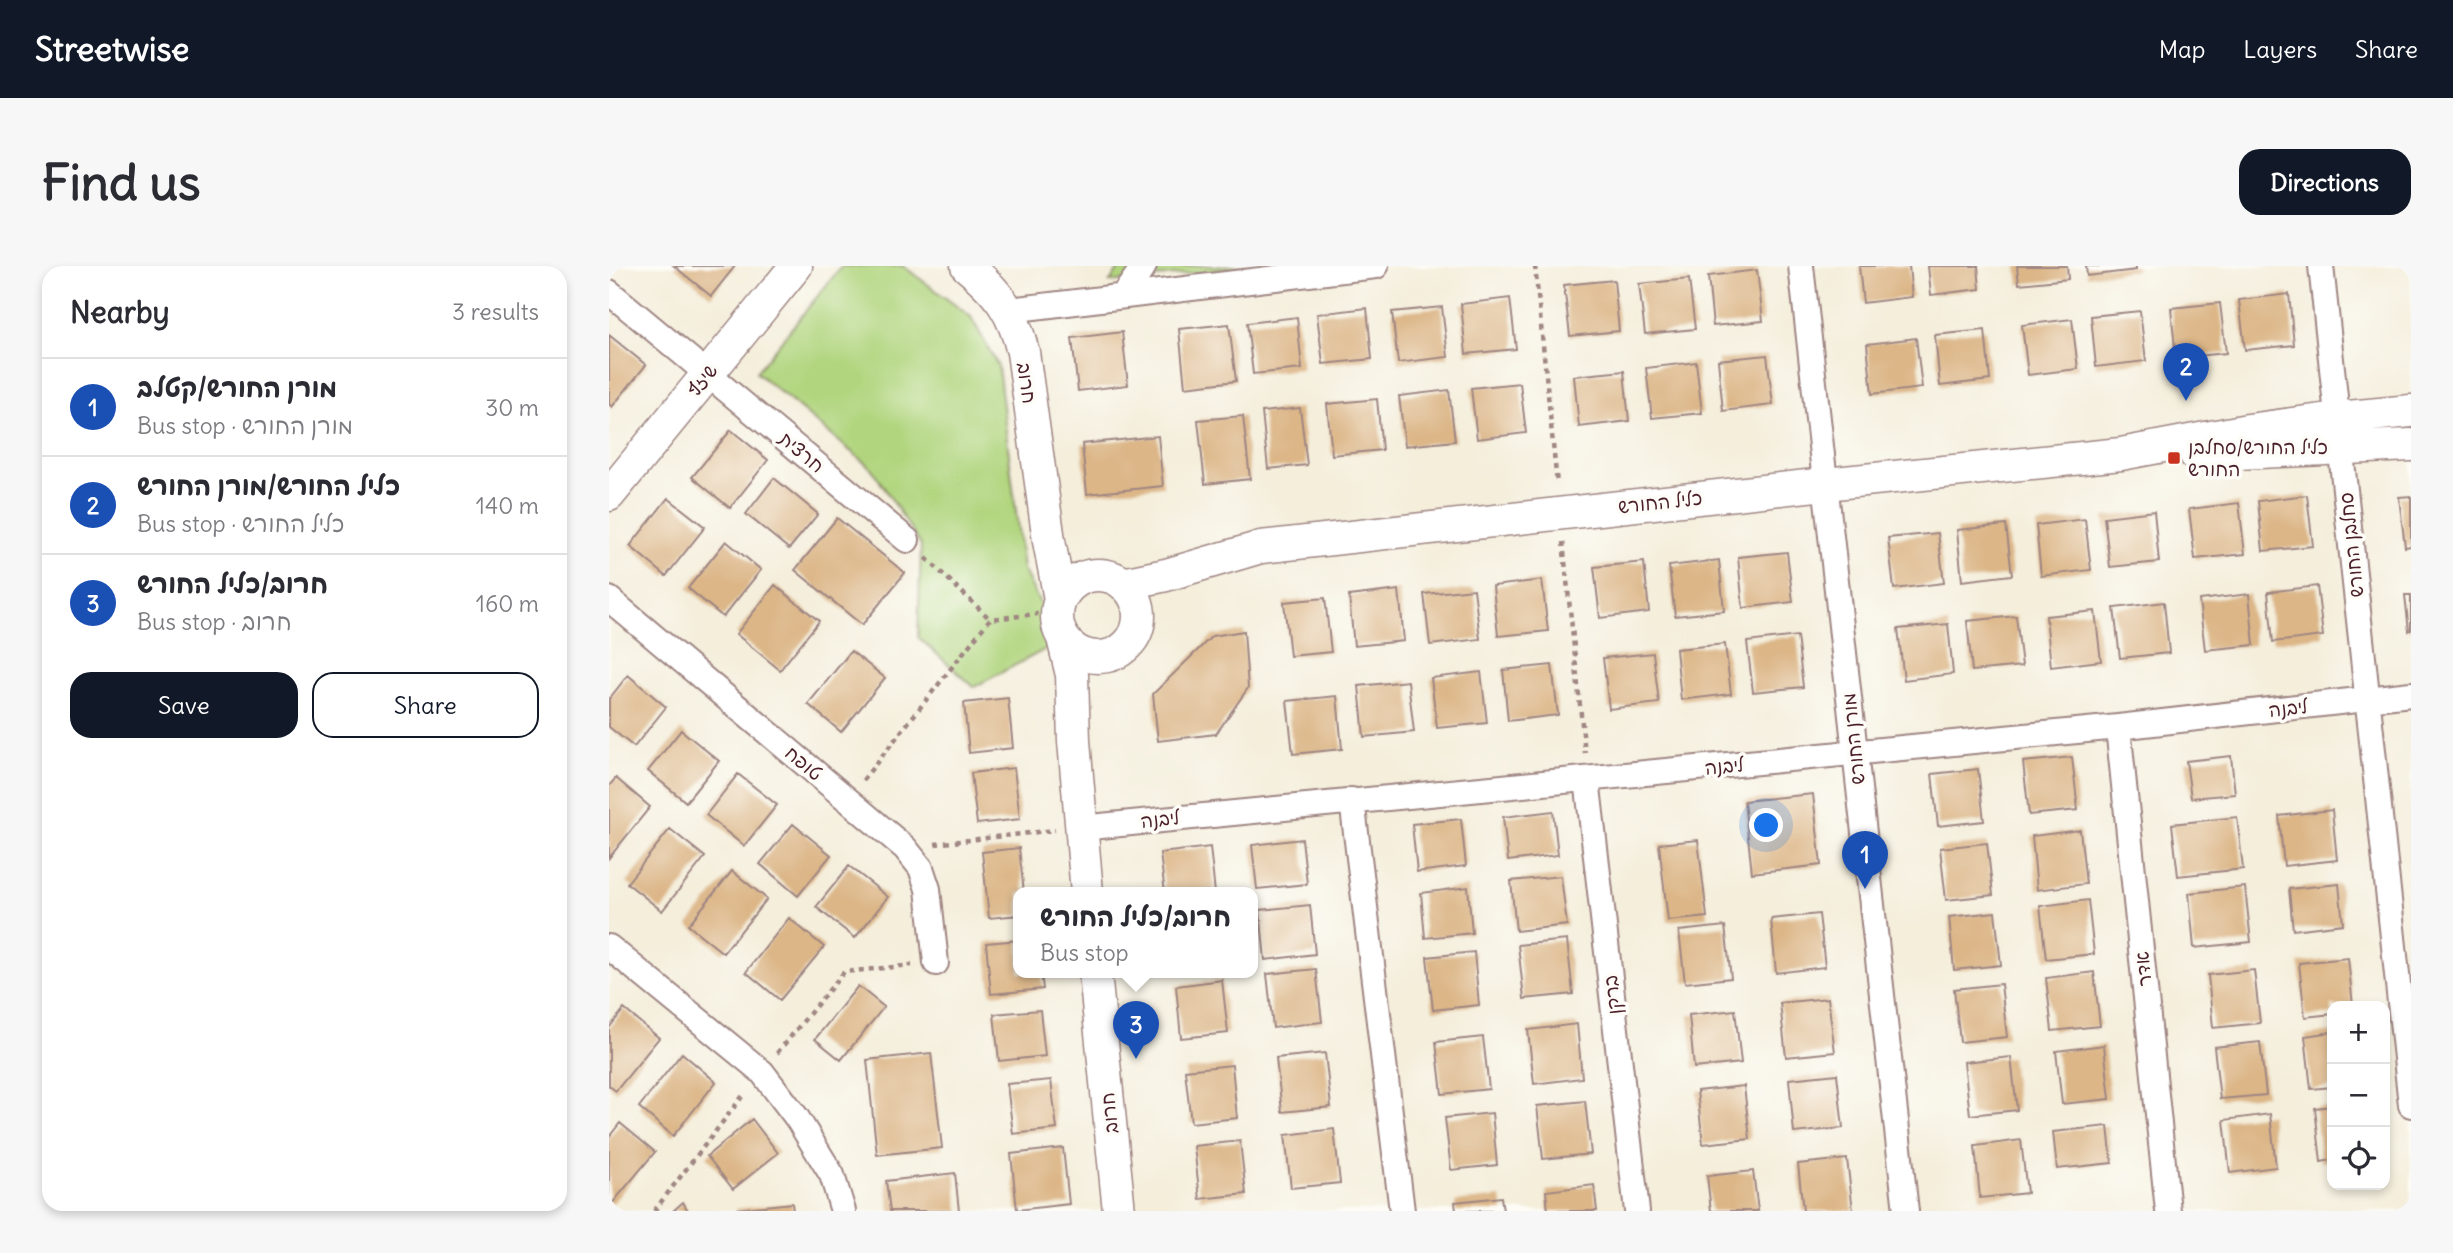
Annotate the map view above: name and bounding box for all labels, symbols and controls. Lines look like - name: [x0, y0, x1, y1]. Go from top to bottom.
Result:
- text: Streetwise: [35, 28, 189, 70]
- text: Map: [2159, 34, 2205, 64]
- text: Layers: [2243, 34, 2317, 64]
- text: Share: [2355, 34, 2418, 64]
- button: Directions: [2239, 149, 2411, 215]
- text: Find us: [42, 152, 200, 213]
- text: Nearby: [70, 293, 170, 331]
- text: 3 results: [452, 297, 539, 326]
- pin: 2: [2163, 343, 2209, 401]
- street label: שיזף: [682, 359, 722, 401]
- street label: חרוב: [1012, 361, 1042, 405]
- text: מורן החורש/קטלב: [137, 371, 337, 404]
- text: 1: [88, 393, 98, 422]
- text: 30 m: [485, 393, 539, 422]
- text: Bus stop · מורן החורש: [137, 411, 353, 440]
- street label: חרצית: [774, 426, 829, 478]
- place label: כליל החורש/סחלבן החורש: [2188, 435, 2328, 481]
- marker: כליל החורש/סחלבן החורש: [2166, 450, 2182, 466]
- text: כליל החורש/מורן החורש: [137, 469, 400, 502]
- street label: כליל החורש: [1617, 486, 1703, 518]
- text: 2: [87, 491, 99, 520]
- text: 140 m: [476, 491, 539, 520]
- street label: סחלבן החורש: [2334, 491, 2368, 599]
- text: Bus stop · כליל החורש: [137, 509, 344, 538]
- text: חרוב/כליל החורש: [137, 567, 328, 600]
- text: 3: [86, 589, 100, 618]
- text: 160 m: [476, 589, 539, 618]
- text: Bus stop · חרוב: [137, 607, 292, 636]
- button: Save: [70, 672, 298, 738]
- button: Share: [312, 672, 539, 738]
- street label: מורן החורש: [1836, 692, 1871, 786]
- street label: ליבנה: [2267, 694, 2310, 722]
- street label: טופח: [780, 740, 828, 786]
- street label: ליבנה: [1703, 752, 1746, 780]
- street label: ליבנה: [1139, 805, 1182, 833]
- your location: [1749, 808, 1783, 842]
- pin: 1: [1842, 831, 1888, 889]
- popup: [1013, 887, 1258, 978]
- text: חרוב/כליל החורש: [1040, 900, 1231, 933]
- text: Bus stop: [1040, 938, 1129, 967]
- street label: אדר: [2129, 950, 2157, 988]
- street label: ברקן: [1598, 974, 1627, 1016]
- pin: 3: [1113, 1001, 1159, 1059]
- map controls: [2327, 1001, 2390, 1190]
- button: +: [2327, 1001, 2390, 1064]
- button: −: [2327, 1064, 2390, 1127]
- street label: חרוב: [1095, 1091, 1123, 1135]
- button: locate: [2327, 1127, 2390, 1190]

